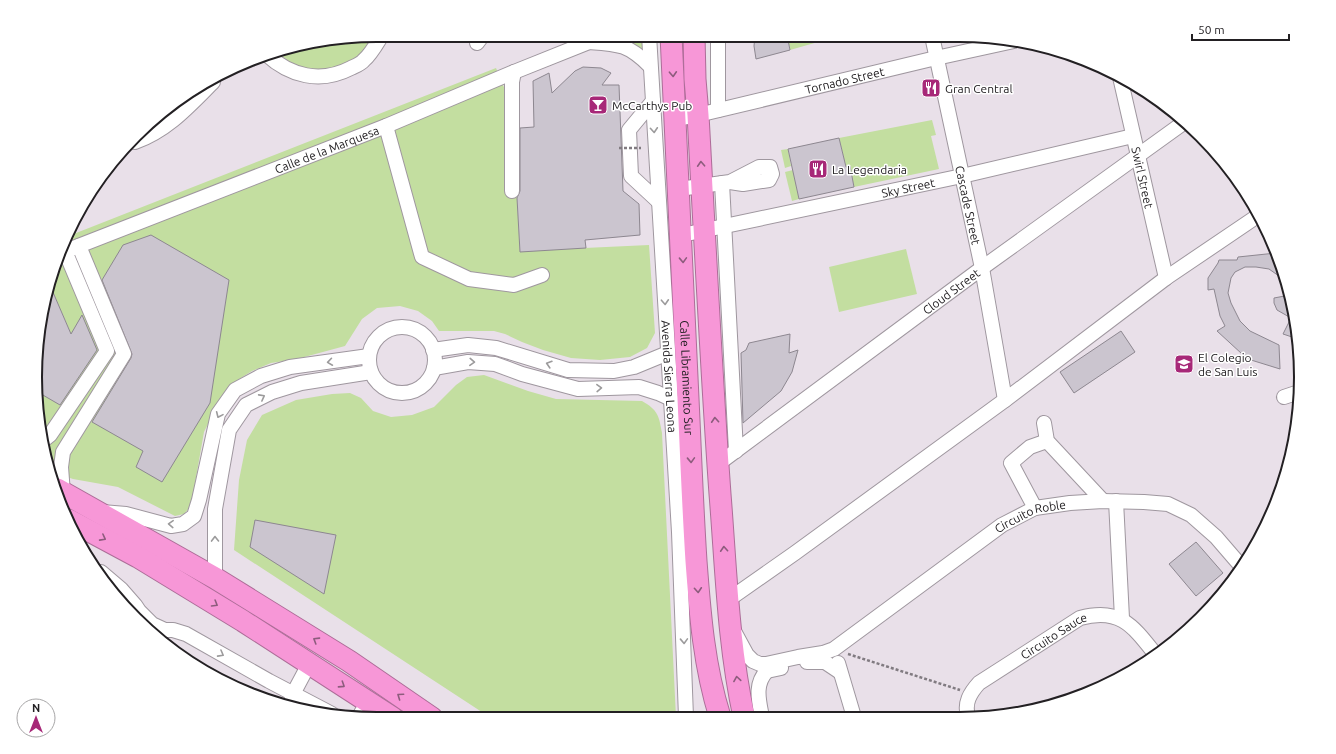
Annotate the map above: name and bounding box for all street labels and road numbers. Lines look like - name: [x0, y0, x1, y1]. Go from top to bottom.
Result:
- street label: Tornado Street: [804, 64, 886, 96]
- street label: Calle de la Marquesa: [273, 123, 381, 175]
- street label: Swirl Street: [1130, 145, 1156, 210]
- street label: Cascade Street: [954, 164, 983, 246]
- street label: Sky Street: [880, 175, 936, 199]
- street label: Cloud Street: [920, 266, 982, 317]
- street label: Avenida Sierra Leona: [660, 320, 679, 433]
- street label: Calle Libramiento Sur: [678, 320, 696, 436]
- street label: Circuito Roble: [992, 497, 1066, 535]
- street label: Circuito Sauce: [1018, 610, 1088, 661]

